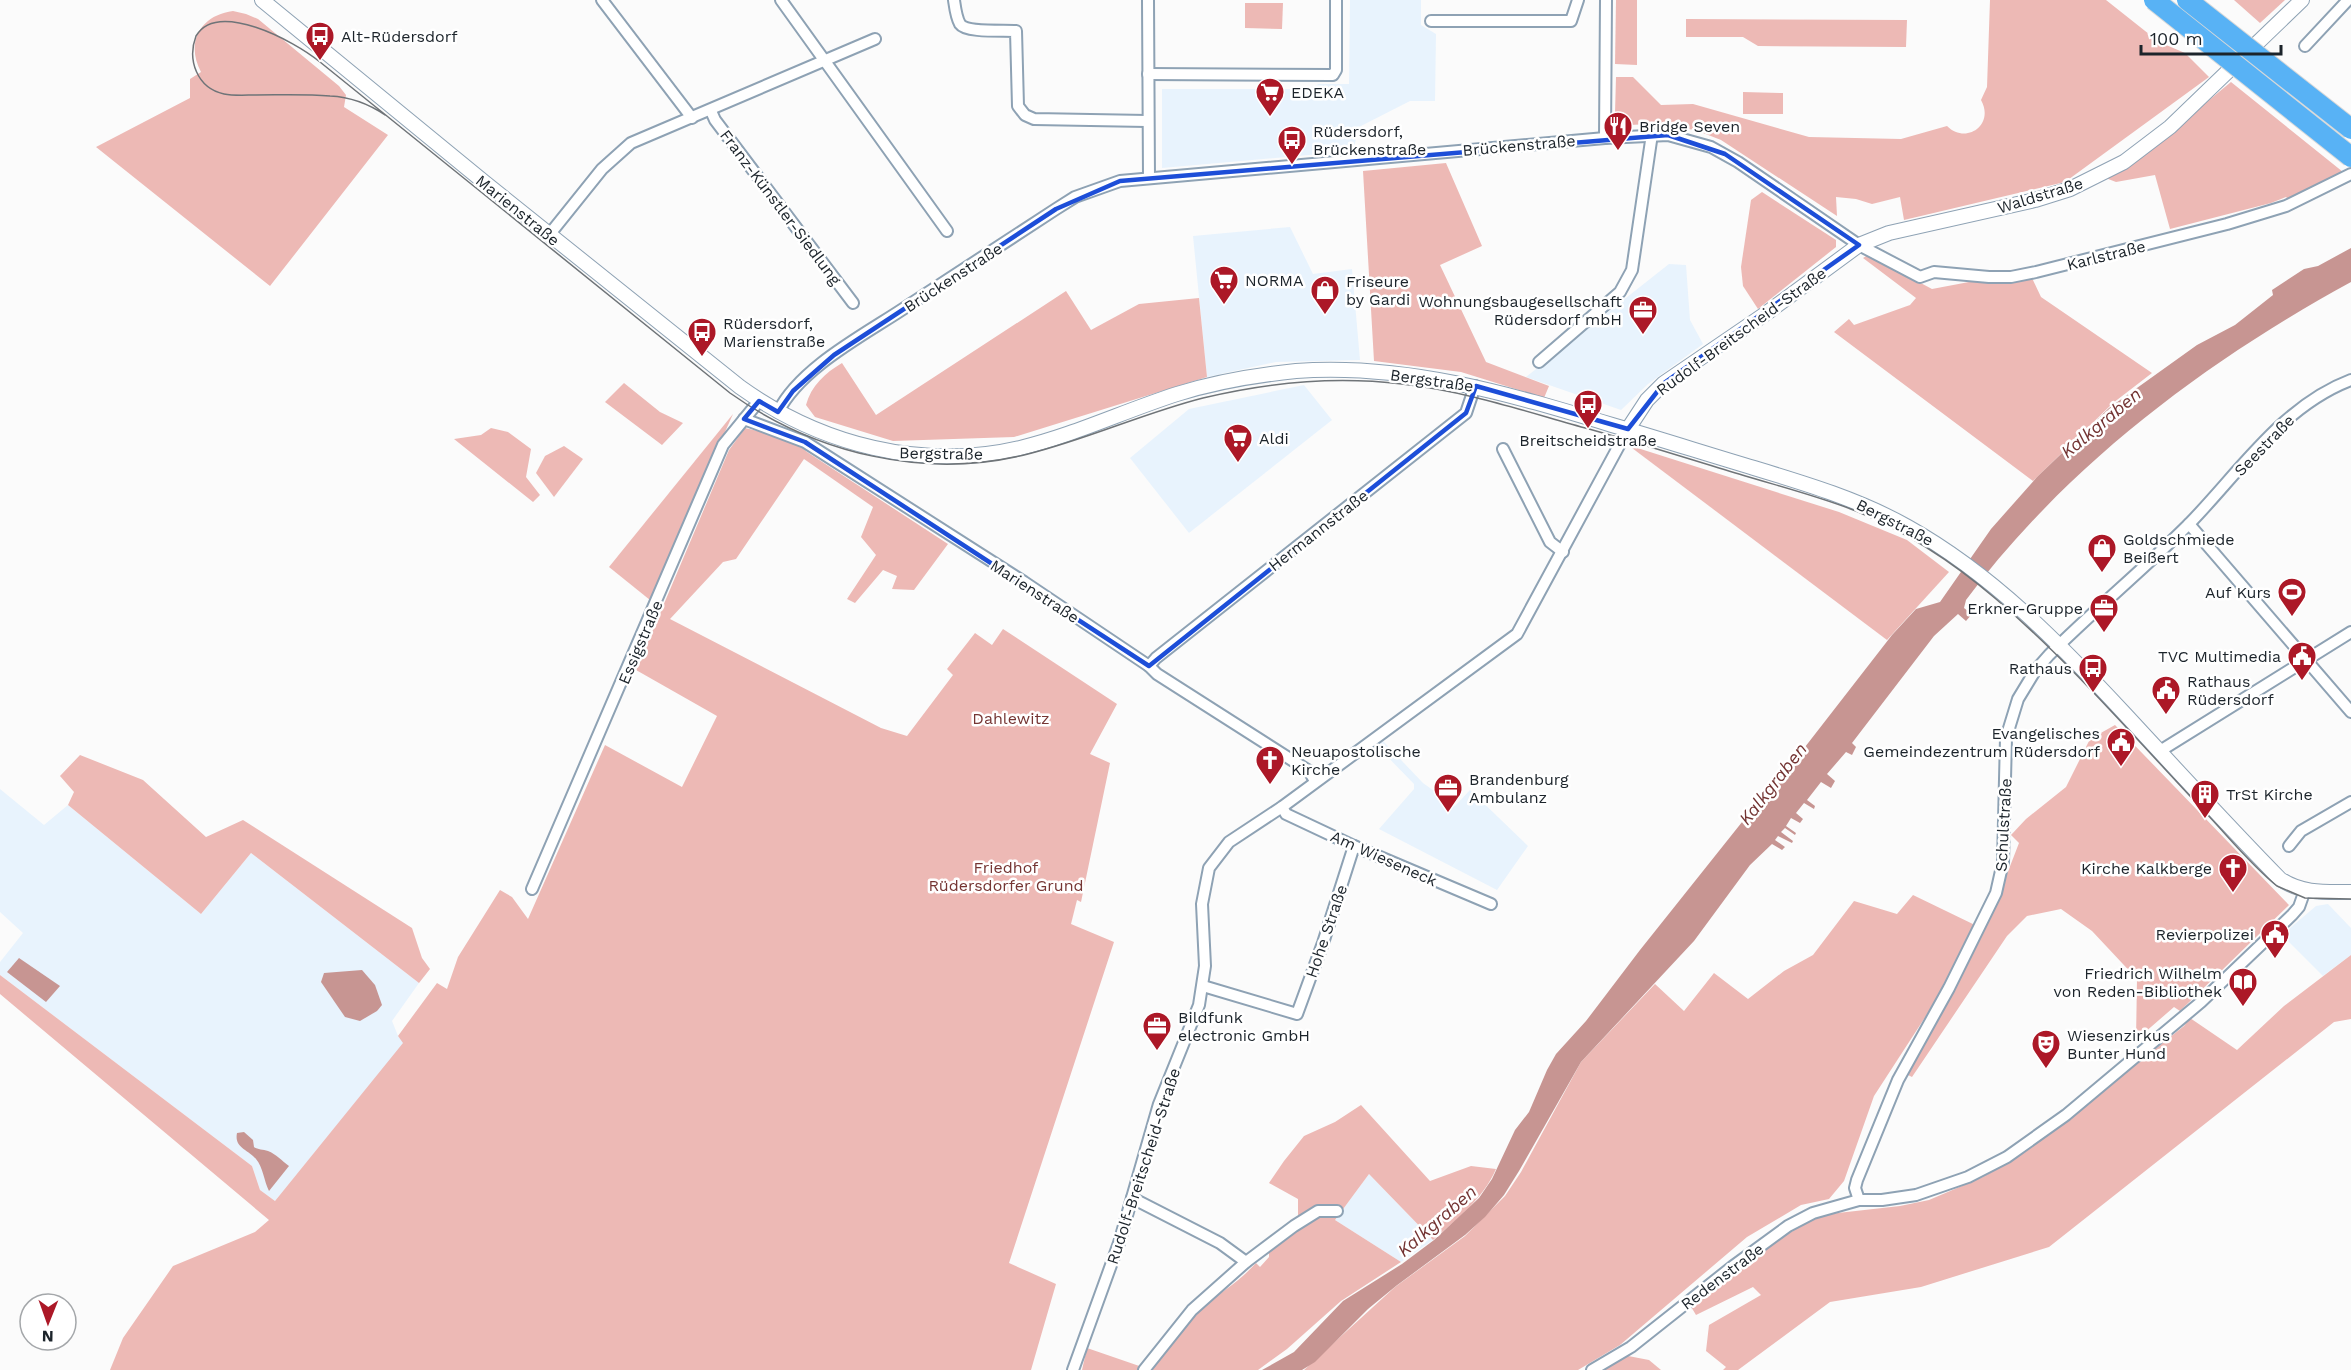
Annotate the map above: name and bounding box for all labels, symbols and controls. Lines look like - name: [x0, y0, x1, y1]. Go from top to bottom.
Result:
- scale bar: [2141, 18, 2280, 56]
- bus stop icon: Alt-Rüdersdorf: [304, 20, 336, 62]
- place label: Alt-Rüdersdorf: [341, 27, 458, 46]
- text: 100 m: [2150, 28, 2203, 49]
- supermarket icon: EDEKA: [1254, 76, 1286, 118]
- place label: EDEKA: [1291, 83, 1344, 102]
- restaurant icon: Bridge Seven: [1602, 110, 1634, 152]
- place label: Bridge Seven: [1639, 117, 1740, 136]
- place label: Rüdersdorf, Brückenstraße: [1313, 122, 1426, 159]
- bus stop icon: Rüdersdorf, Brückenstraße: [1276, 124, 1308, 166]
- street label: Franz-Künstler-Siedlung: [716, 126, 846, 289]
- street label: Brückenstraße: [1462, 131, 1576, 160]
- street label: Marienstraße: [472, 171, 563, 250]
- street label: Waldstraße: [1995, 173, 2085, 217]
- street label: Karlstraße: [2065, 237, 2147, 274]
- street label: Brückenstraße: [901, 239, 1006, 316]
- street label: Rudolf-Breitscheid-Straße: [1653, 263, 1830, 399]
- supermarket icon: NORMA: [1208, 264, 1240, 306]
- place label: NORMA: [1245, 271, 1304, 290]
- place label: Friseure by Gardi: [1346, 272, 1410, 309]
- shop icon: Friseure by Gardi: [1309, 274, 1341, 316]
- place label: Wohnungsbaugesellschaft Rüdersdorf mbH: [1418, 292, 1622, 329]
- office icon: Wohnungsbaugesellschaft Rüdersdorf mbH: [1627, 294, 1659, 336]
- place label: Rüdersdorf, Marienstraße: [723, 314, 825, 351]
- bus stop icon: Rüdersdorf, Marienstraße: [686, 316, 718, 358]
- street label: Bergstraße: [1389, 365, 1475, 396]
- water label: Kalkgraben: [2056, 383, 2145, 462]
- bus stop icon: Breitscheidstraße: [1572, 388, 1604, 430]
- street label: Seestraße: [2230, 411, 2298, 480]
- supermarket icon: Aldi: [1222, 422, 1254, 464]
- place label: Aldi: [1259, 429, 1289, 448]
- place label: Breitscheidstraße: [1519, 431, 1657, 450]
- street label: Bergstraße: [899, 443, 983, 464]
- street label: Hermannstraße: [1265, 486, 1372, 575]
- street label: Bergstraße: [1853, 495, 1936, 550]
- place label: Goldschmiede Beißert: [2123, 530, 2234, 567]
- shop icon: Goldschmiede Beißert: [2086, 532, 2118, 574]
- street label: Marienstraße: [987, 556, 1083, 627]
- sports icon: Auf Kurs: [2276, 576, 2308, 618]
- place label: Auf Kurs: [2205, 583, 2271, 602]
- office icon: Erkner-Gruppe: [2088, 592, 2120, 634]
- street label: Essigstraße: [614, 597, 667, 687]
- place label: Erkner-Gruppe: [1967, 599, 2083, 618]
- public building icon: TVC Multimedia: [2286, 640, 2318, 682]
- place label: TVC Multimedia: [2158, 647, 2281, 666]
- bus stop icon: Rathaus: [2077, 652, 2109, 694]
- place label: Rathaus: [2009, 659, 2072, 678]
- place label: Rathaus Rüdersdorf: [2187, 672, 2274, 709]
- public building icon: Rathaus Rüdersdorf: [2150, 674, 2182, 716]
- park label: Dahlewitz: [972, 709, 1050, 728]
- place label: Evangelisches Gemeindezentrum Rüdersdorf: [1863, 724, 2101, 761]
- public building icon: Evangelisches Gemeindezentrum Rüdersdorf: [2105, 726, 2137, 768]
- water label: Kalkgraben: [1734, 739, 1811, 829]
- place label: Neuapostolische Kirche: [1291, 742, 1421, 779]
- church icon: Neuapostolische Kirche: [1254, 744, 1286, 786]
- place label: Brandenburg Ambulanz: [1469, 770, 1569, 807]
- office icon: Brandenburg Ambulanz: [1432, 772, 1464, 814]
- street label: Schulstraße: [1992, 778, 2015, 872]
- building icon: TrSt Kirche: [2189, 778, 2221, 820]
- place label: TrSt Kirche: [2226, 785, 2313, 804]
- street label: Am Wieseneck: [1328, 826, 1440, 890]
- church icon: Kirche Kalkberge: [2217, 852, 2249, 894]
- park label: Friedhof Rüdersdorfer Grund: [928, 858, 1084, 895]
- place label: Kirche Kalkberge: [2081, 859, 2212, 878]
- street label: Hohe Straße: [1302, 882, 1351, 980]
- public building icon: Revierpolizei: [2259, 918, 2291, 960]
- place label: Revierpolizei: [2156, 925, 2254, 944]
- place label: Friedrich Wilhelm von Reden-Bibliothek: [2054, 964, 2222, 1001]
- library icon: Friedrich Wilhelm von Reden-Bibliothek: [2227, 966, 2259, 1008]
- place label: Bildfunk electronic GmbH: [1178, 1008, 1310, 1045]
- office icon: Bildfunk electronic GmbH: [1141, 1010, 1173, 1052]
- place label: Wiesenzirkus Bunter Hund: [2067, 1026, 2170, 1063]
- theatre icon: Wiesenzirkus Bunter Hund: [2030, 1028, 2062, 1070]
- street label: Rudolf-Breitscheid-Straße: [1103, 1066, 1184, 1267]
- water label: Kalkgraben: [1393, 1181, 1481, 1261]
- street label: Redenstraße: [1677, 1239, 1767, 1314]
- north arrow: [18, 1292, 78, 1352]
- text: N: [42, 1327, 54, 1346]

